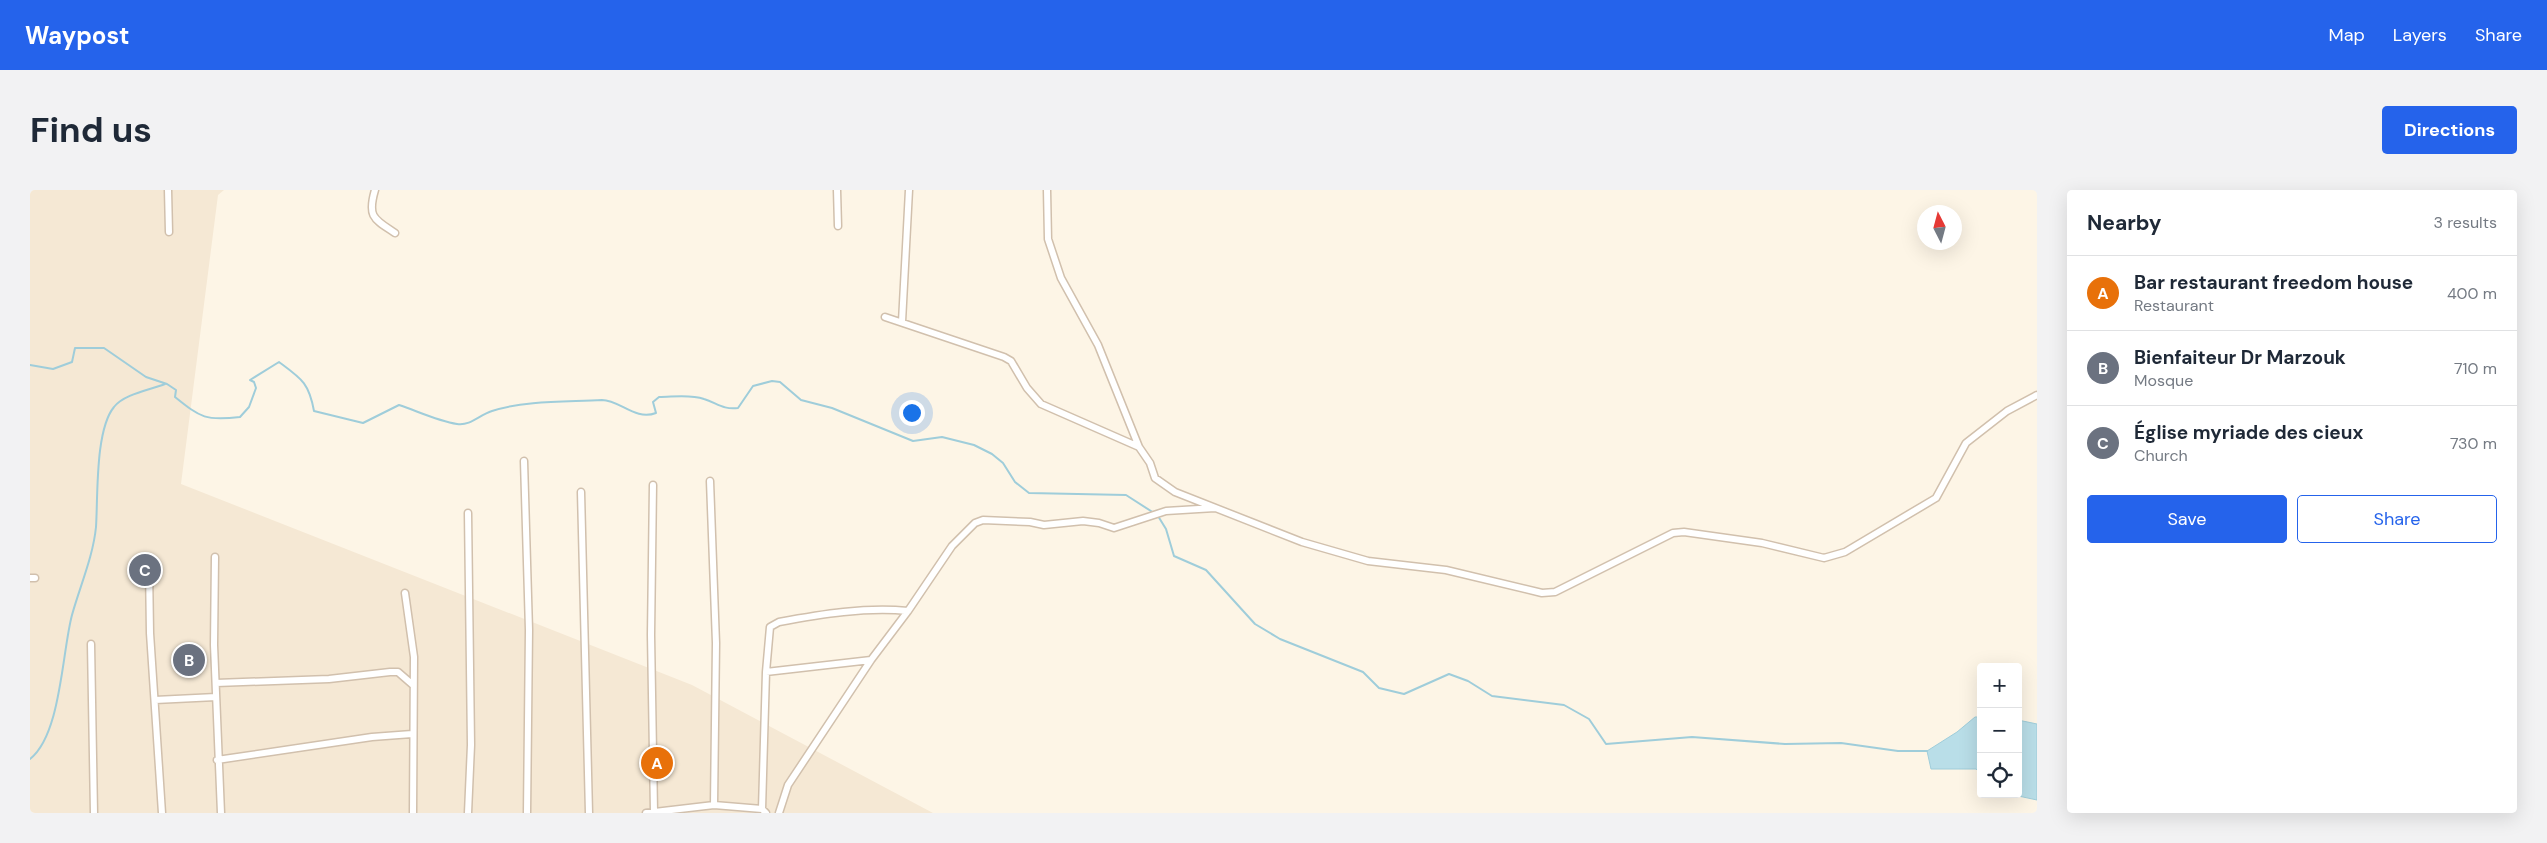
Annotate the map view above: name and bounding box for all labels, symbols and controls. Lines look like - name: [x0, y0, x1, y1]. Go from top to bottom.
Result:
- text: Waypost: [25, 20, 129, 51]
- text: Map: [2329, 23, 2365, 47]
- text: Layers: [2393, 23, 2447, 47]
- text: Share: [2475, 23, 2522, 47]
- button: Directions: [2382, 106, 2517, 154]
- text: Find us: [30, 107, 152, 153]
- north arrow: [1917, 205, 1962, 250]
- text: Nearby: [2087, 209, 2161, 237]
- text: 3 results: [2434, 212, 2497, 233]
- text: Bar restaurant freedom house: [2134, 270, 2413, 295]
- text: A: [2097, 283, 2109, 304]
- text: 400 m: [2447, 283, 2497, 304]
- text: Restaurant: [2134, 295, 2214, 316]
- text: Bienfaiteur Dr Marzouk: [2134, 345, 2346, 370]
- text: B: [2098, 358, 2108, 379]
- text: 710 m: [2454, 358, 2497, 379]
- text: Mosque: [2134, 370, 2193, 391]
- your location: [899, 400, 925, 426]
- text: Église myriade des cieux: [2134, 420, 2363, 445]
- text: C: [2097, 433, 2109, 454]
- text: 730 m: [2450, 433, 2497, 454]
- text: Church: [2134, 445, 2188, 466]
- button: Save: [2087, 495, 2287, 543]
- button: Share: [2297, 495, 2497, 543]
- pin: C: [129, 551, 161, 589]
- pin: B: [173, 641, 205, 679]
- map controls: [1977, 663, 2022, 798]
- button: +: [1977, 663, 2022, 708]
- button: −: [1977, 708, 2022, 753]
- pin: A: [641, 744, 673, 782]
- button: locate: [1977, 753, 2022, 798]

